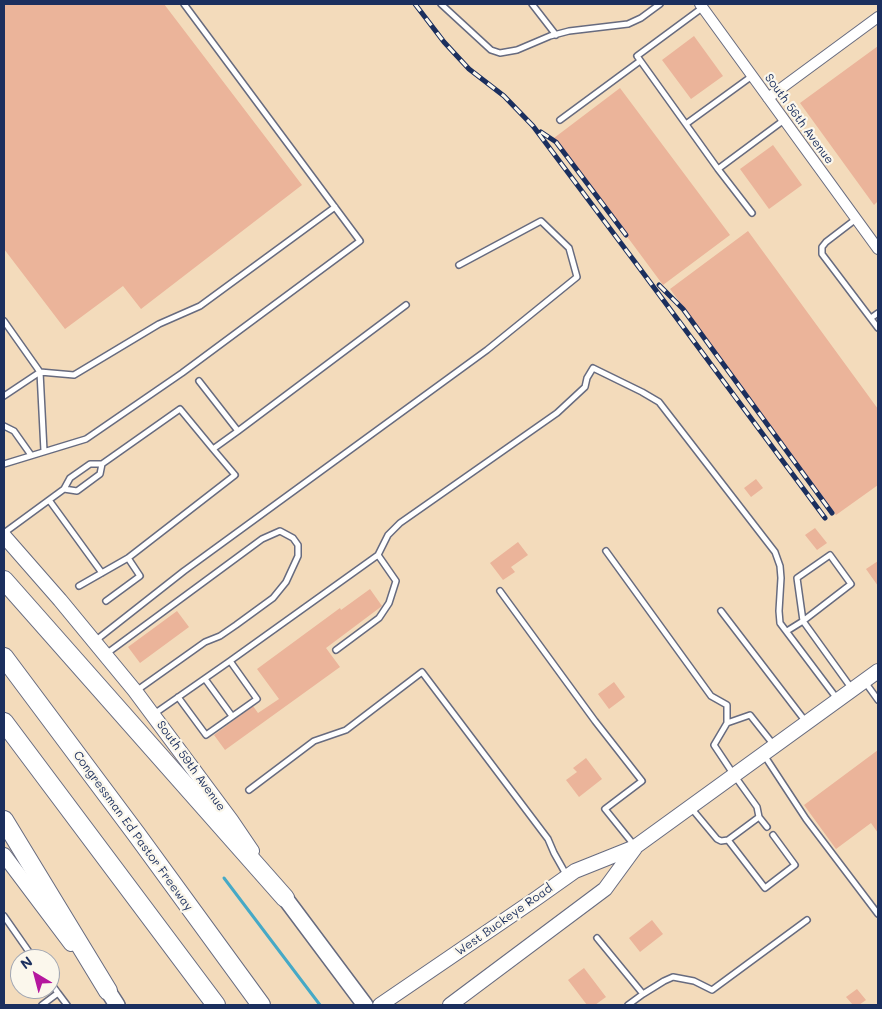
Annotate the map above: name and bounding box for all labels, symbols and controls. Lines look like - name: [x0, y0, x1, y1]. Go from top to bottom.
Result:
- street label: South 56th Avenue: [761, 71, 837, 167]
- street label: South 59th Avenue: [153, 718, 229, 814]
- street label: Congressman Ed Pastor Freeway: [70, 748, 196, 914]
- street label: West Buckeye Road: [453, 881, 555, 959]
- north arrow: [10, 949, 60, 999]
- text: N: [16, 952, 36, 973]

